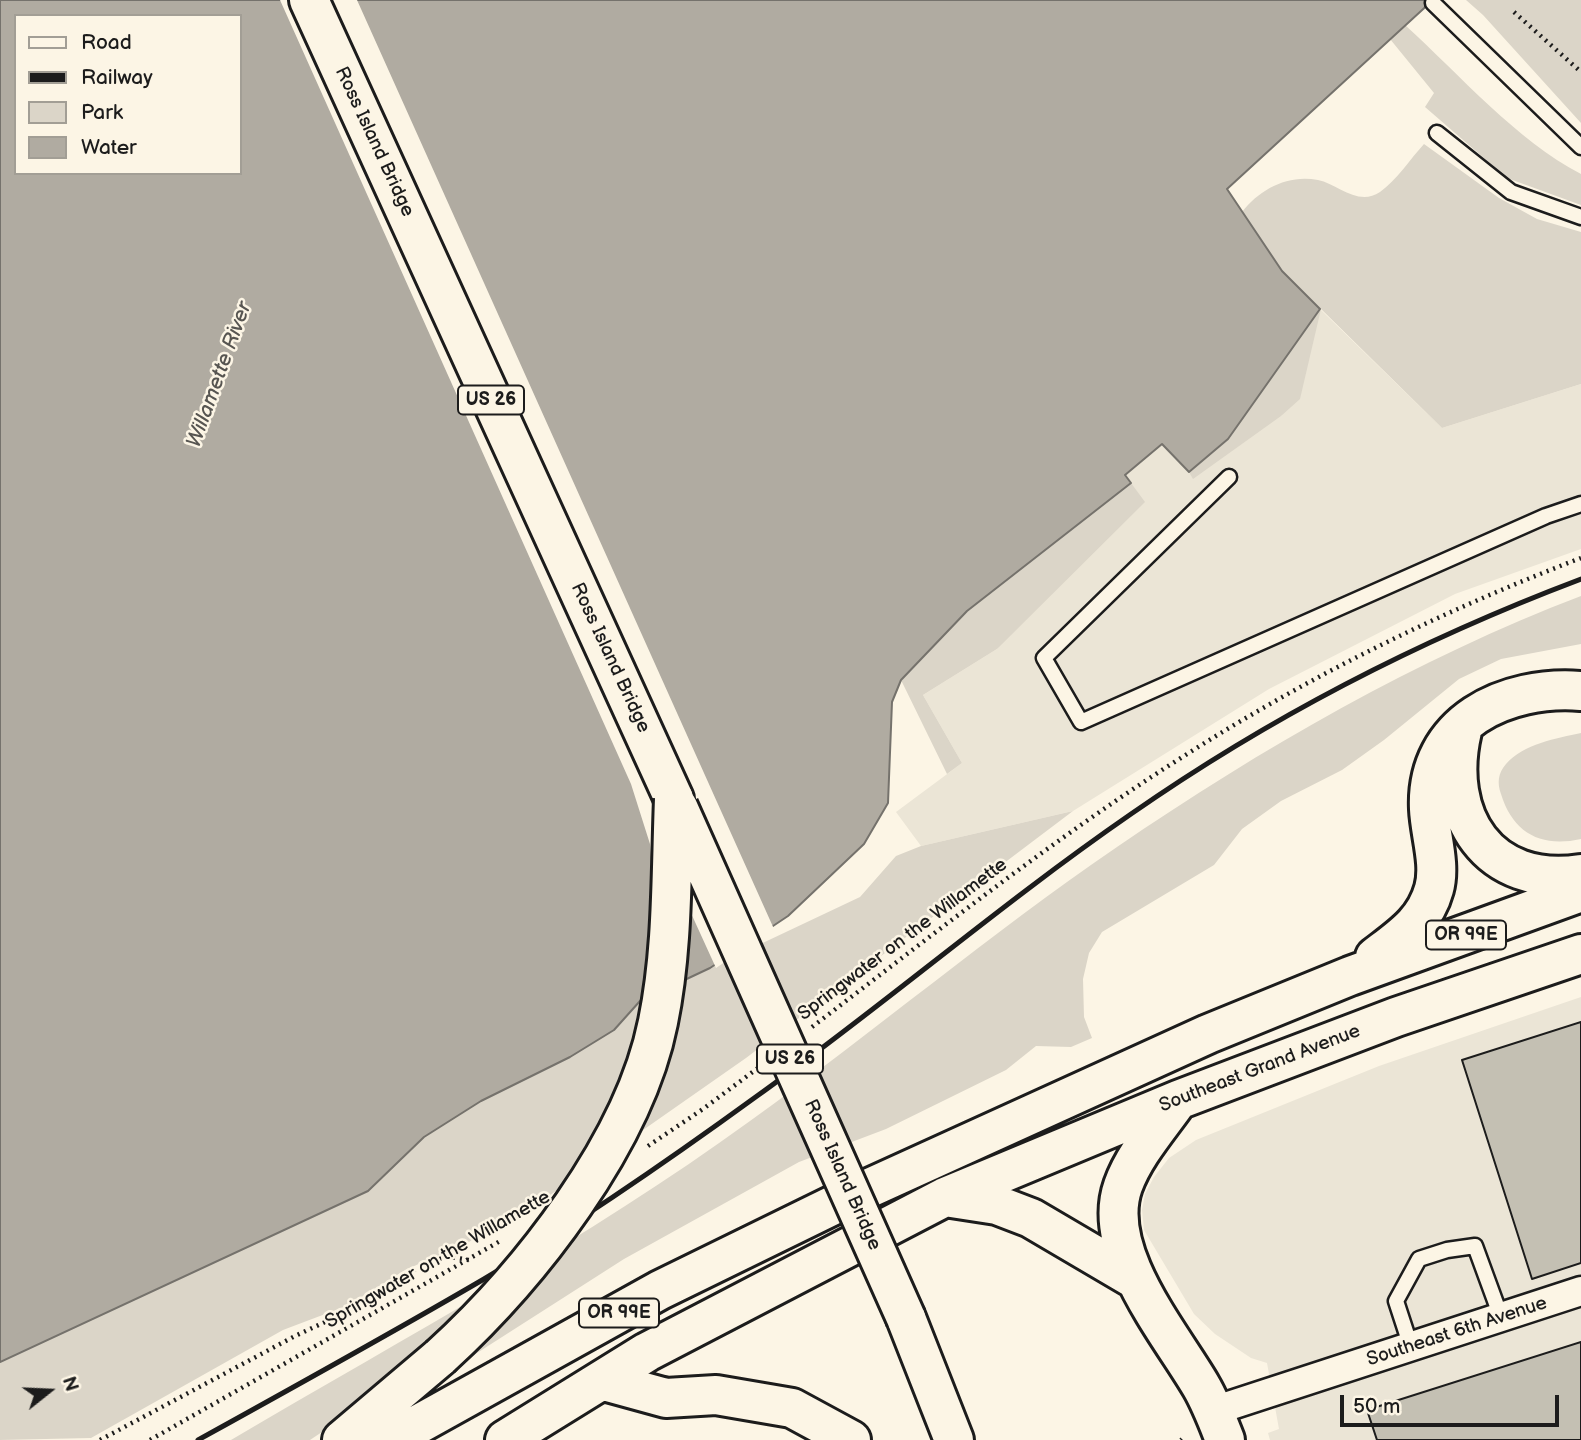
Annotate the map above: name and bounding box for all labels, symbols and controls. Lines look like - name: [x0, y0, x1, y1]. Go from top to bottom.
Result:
- legend: [14, 14, 242, 175]
- text: Road: [81, 30, 132, 55]
- street label: Ross Island Bridge: [329, 63, 419, 221]
- text: Railway: [81, 65, 153, 90]
- text: Park: [81, 100, 123, 125]
- text: Water: [81, 135, 137, 160]
- water label: Willamette River: [182, 299, 258, 451]
- road number: US 26: [458, 386, 524, 414]
- street label: Ross Island Bridge: [565, 579, 655, 737]
- street label: Springwater on the Willamette: [794, 854, 1012, 1026]
- road number: OR 99E: [1426, 920, 1506, 950]
- street label: Southeast Grand Avenue: [1156, 1020, 1364, 1118]
- road number: US 26: [757, 1044, 823, 1074]
- street label: Ross Island Bridge: [799, 1096, 885, 1254]
- street label: Springwater on the Willamette: [321, 1186, 555, 1334]
- street label: Southeast 6th Avenue: [1364, 1292, 1550, 1372]
- road number: OR 99E: [579, 1298, 659, 1328]
- north arrow: [14, 1356, 84, 1426]
- text: N: [56, 1374, 83, 1395]
- scale bar: [1343, 1380, 1562, 1424]
- text: 50 m: [1353, 1394, 1400, 1419]

